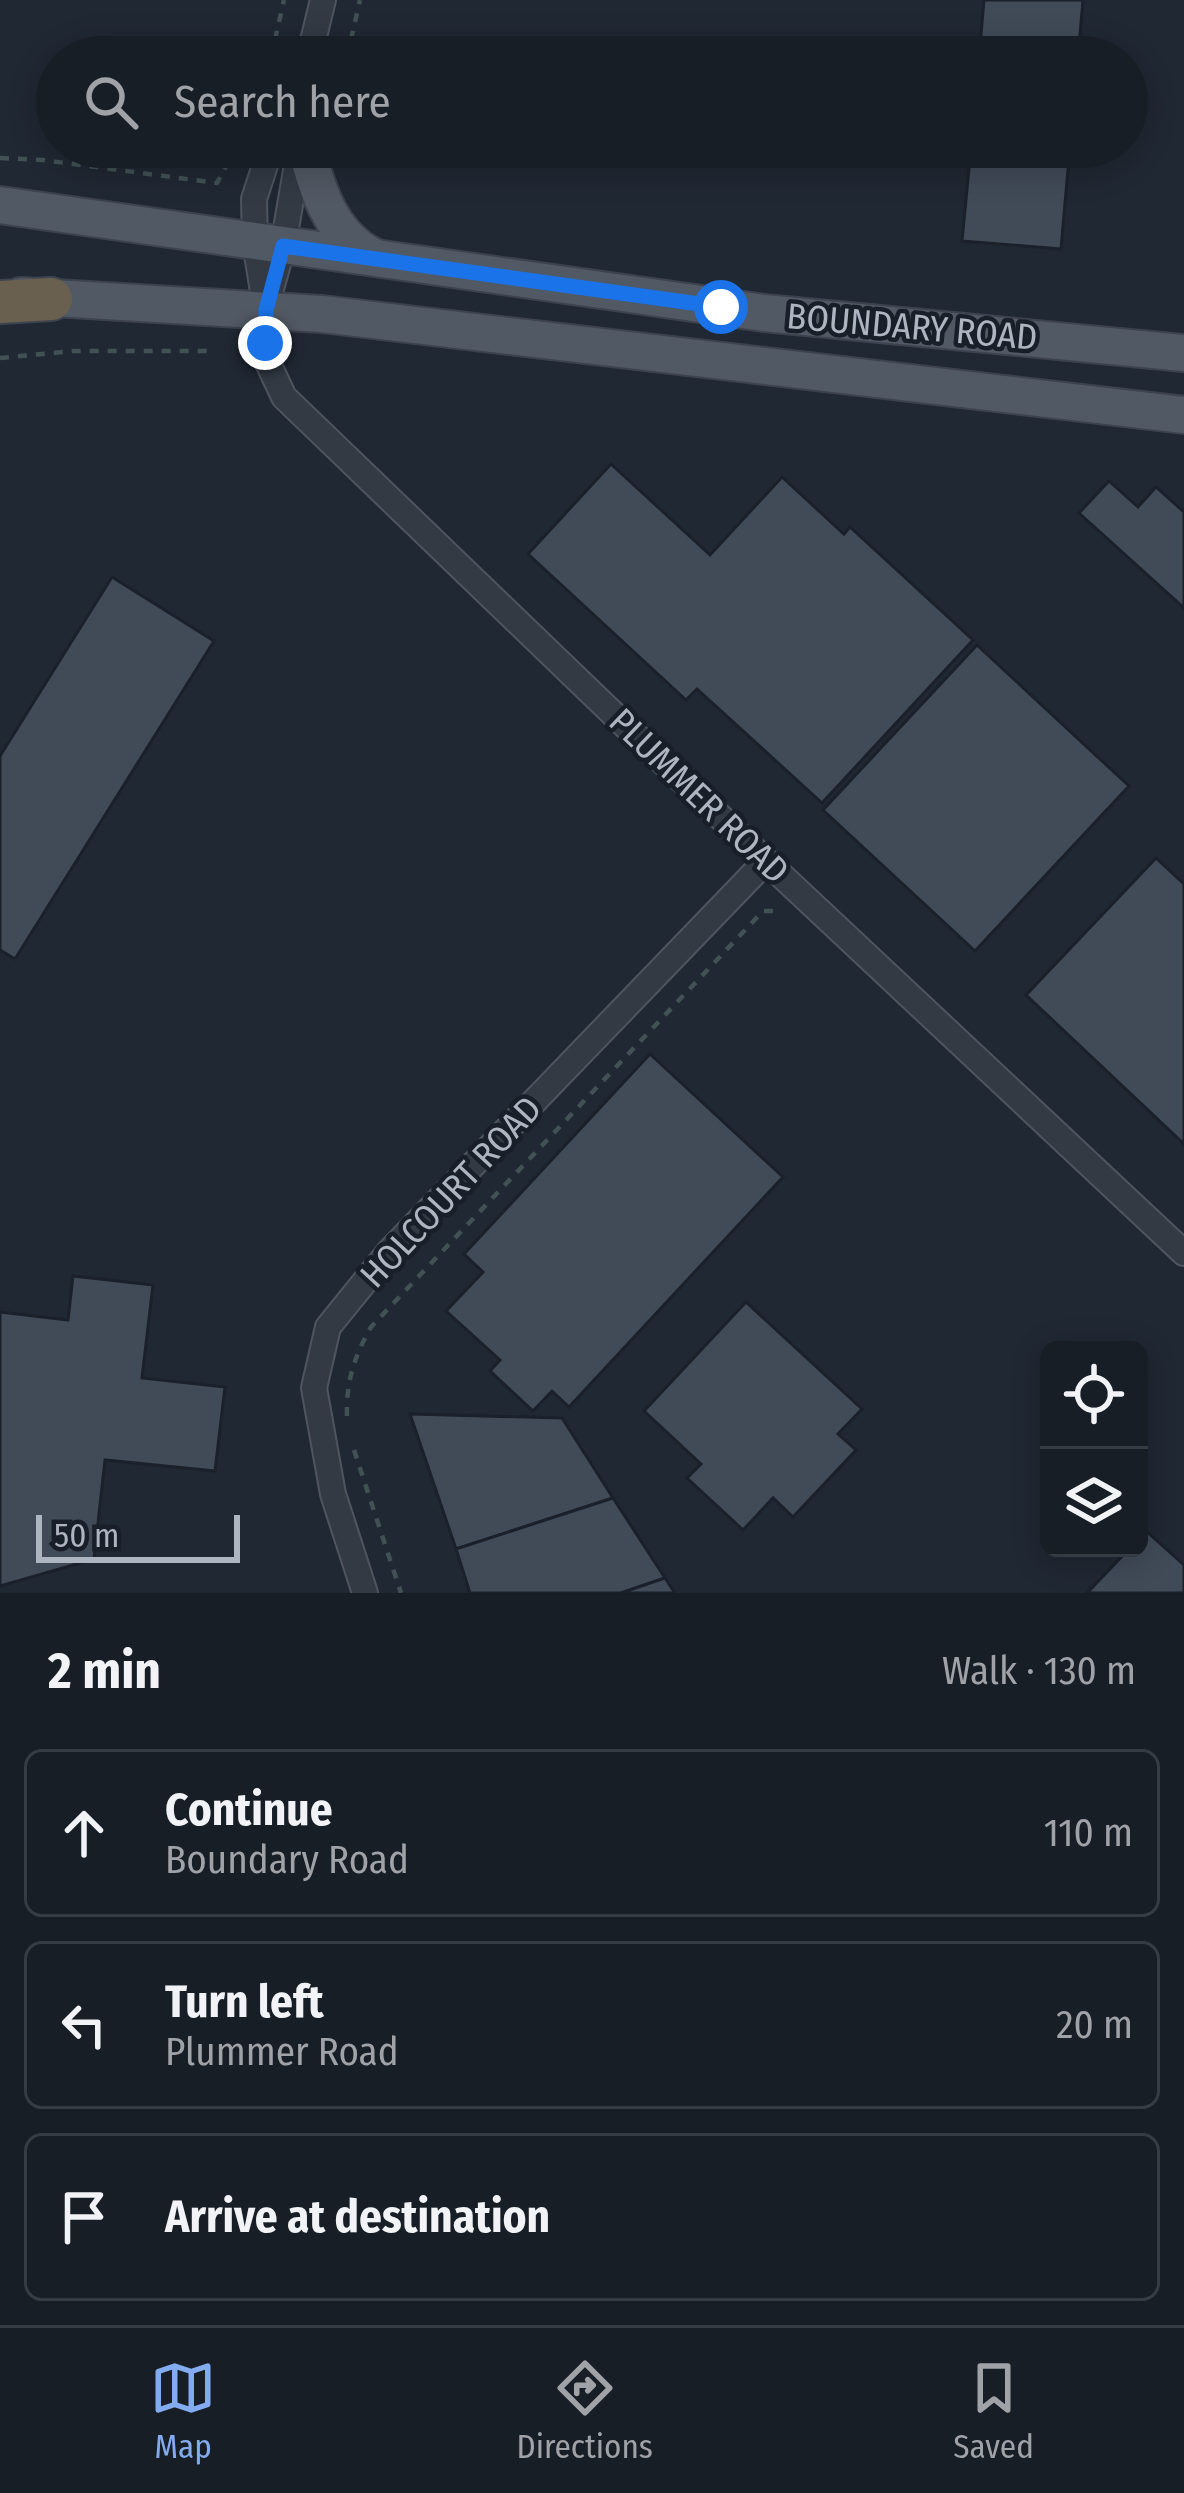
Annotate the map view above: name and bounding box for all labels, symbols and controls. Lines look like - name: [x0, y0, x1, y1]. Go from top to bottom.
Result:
- search box: [36, 36, 1148, 168]
- icon: search: [78, 69, 144, 135]
- text: Search here: [174, 75, 391, 129]
- route start: [694, 280, 748, 334]
- street label: BOUNDARY ROAD: [785, 294, 1039, 360]
- route end: [238, 316, 292, 370]
- street label: PLUMMER ROAD: [600, 699, 798, 893]
- street label: HOLCOURT ROAD: [351, 1087, 551, 1297]
- map controls: [1040, 1341, 1148, 1557]
- button: locate: [1040, 1341, 1148, 1449]
- button: layers: [1040, 1449, 1148, 1557]
- scale bar: [36, 1509, 240, 1562]
- text: 50 m: [54, 1516, 119, 1556]
- text: 2 min: [48, 1640, 161, 1702]
- text: Walk · 130 m: [942, 1648, 1136, 1694]
- text: Continue: [165, 1783, 333, 1837]
- icon: ahead: [51, 1800, 117, 1866]
- text: 110 m: [1044, 1810, 1133, 1856]
- text: Boundary Road: [165, 1837, 409, 1883]
- text: Turn left: [165, 1975, 324, 2029]
- icon: left: [51, 1992, 117, 2058]
- text: 20 m: [1056, 2002, 1133, 2048]
- text: Plummer Road: [165, 2029, 399, 2075]
- icon: arrive: [51, 2184, 117, 2250]
- text: Arrive at destination: [165, 2190, 550, 2244]
- tab: Map: [150, 2355, 216, 2467]
- tab: Directions: [516, 2355, 653, 2467]
- tab: Saved: [953, 2355, 1034, 2467]

